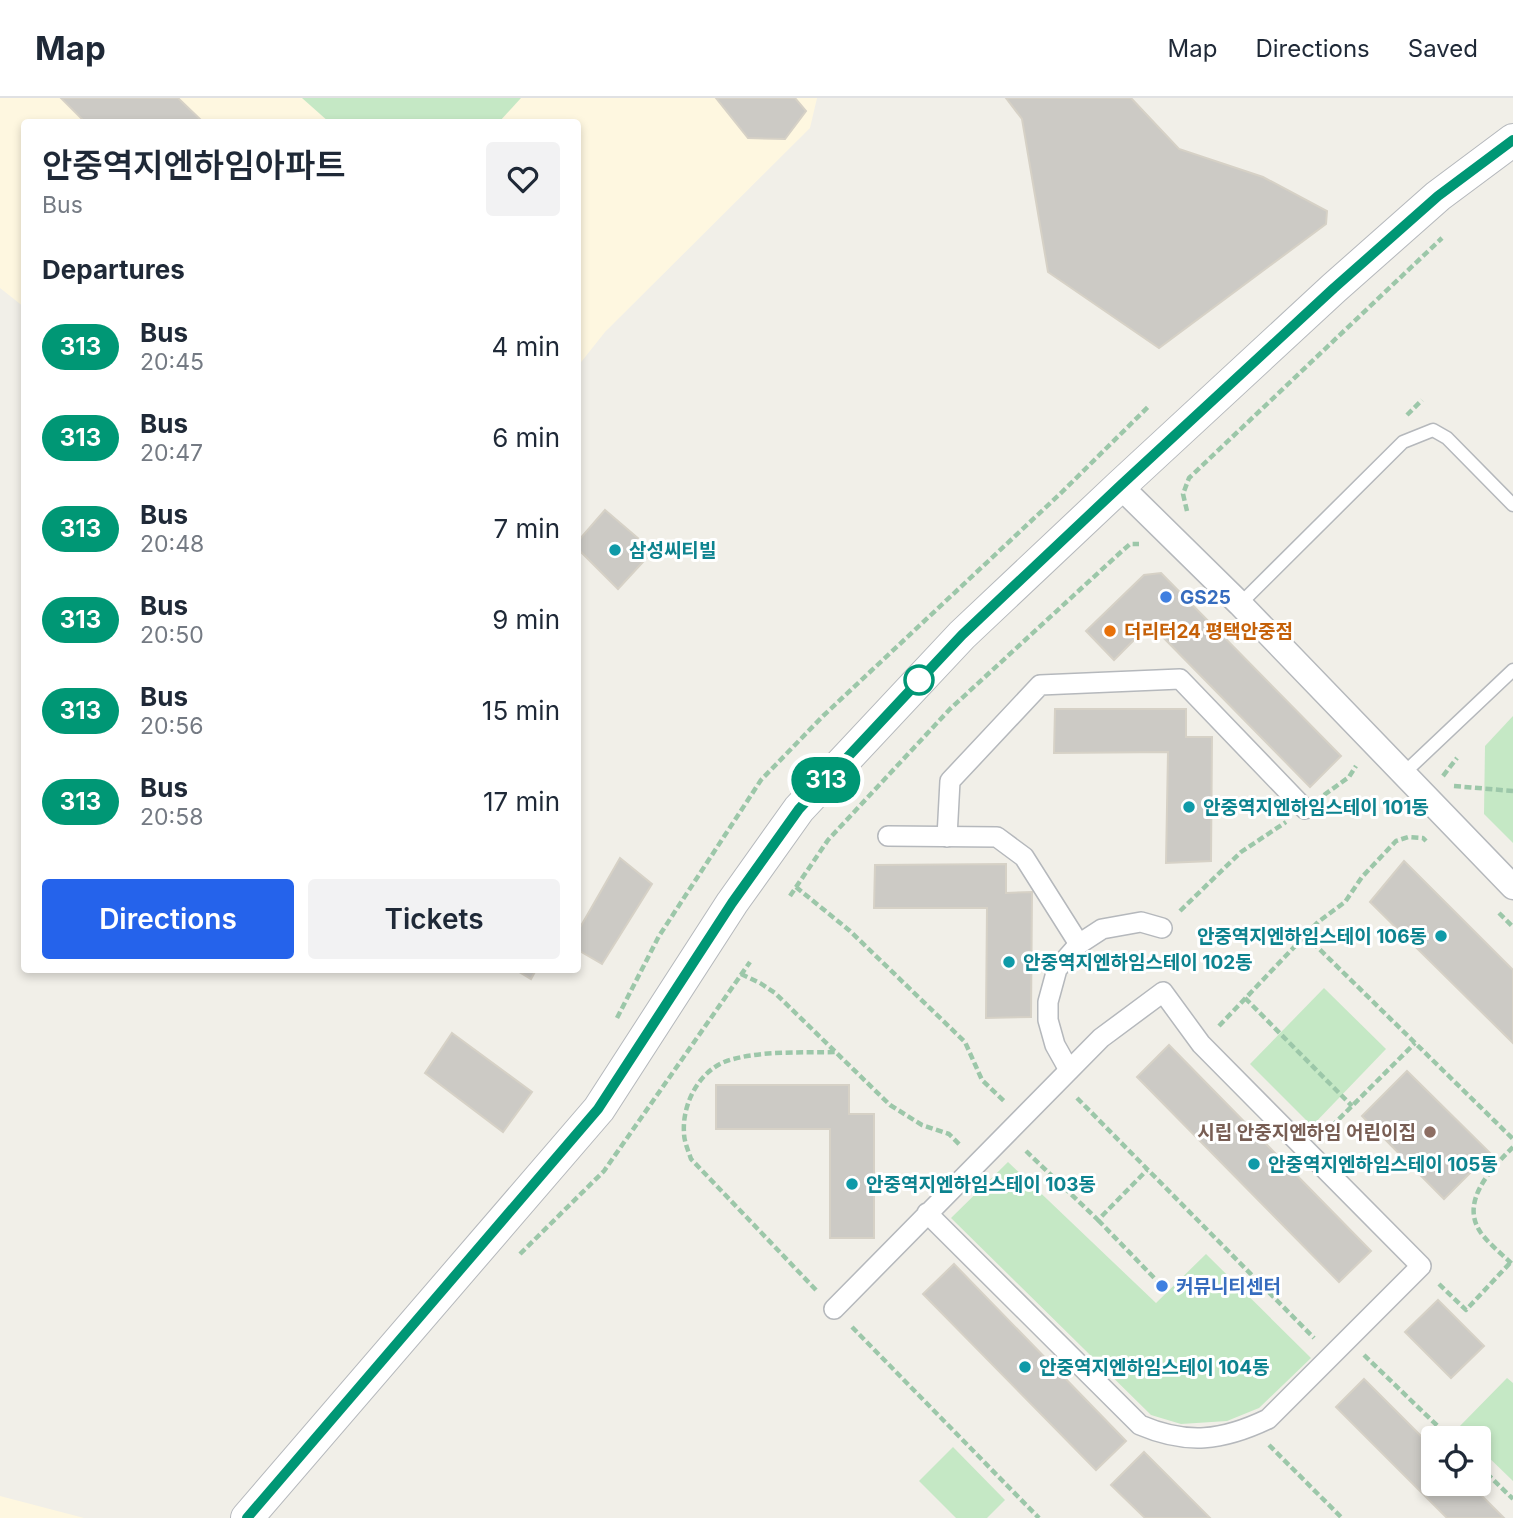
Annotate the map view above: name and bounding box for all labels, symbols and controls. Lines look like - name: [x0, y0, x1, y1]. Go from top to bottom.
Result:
- text: Map: [35, 28, 106, 68]
- text: Map: [1168, 34, 1217, 63]
- text: Directions: [1255, 34, 1370, 63]
- text: Saved: [1408, 34, 1478, 63]
- button: heart: [486, 142, 560, 216]
- text: 안중역지엔하임아파트: [42, 145, 346, 185]
- text: Bus: [42, 191, 83, 219]
- text: Departures: [42, 254, 185, 285]
- text: Bus: [140, 317, 188, 348]
- text: 4 min: [491, 331, 560, 362]
- text: 313: [60, 332, 101, 361]
- text: 20:45: [140, 348, 204, 376]
- text: Bus: [140, 408, 188, 439]
- text: 6 min: [492, 422, 560, 453]
- text: 313: [60, 423, 101, 452]
- text: 20:47: [140, 439, 203, 467]
- text: Bus: [140, 499, 188, 530]
- text: 7 min: [494, 513, 560, 544]
- text: 313: [60, 514, 101, 543]
- text: 20:48: [140, 530, 204, 558]
- place label: 삼성씨티빌: [629, 539, 716, 562]
- marker: 삼성씨티빌: [607, 542, 623, 558]
- place label: GS25: [1180, 586, 1231, 609]
- marker: GS25: [1158, 589, 1174, 605]
- text: Bus: [140, 590, 188, 621]
- text: 9 min: [492, 604, 560, 635]
- text: 313: [60, 605, 101, 634]
- place label: 더리터24 평택안중점: [1124, 620, 1293, 643]
- text: 20:50: [140, 621, 204, 649]
- marker: 더리터24 평택안중점: [1102, 623, 1118, 639]
- unlabelled marker: [904, 665, 934, 695]
- text: Bus: [140, 681, 188, 712]
- text: 15 min: [482, 695, 560, 726]
- text: 313: [60, 696, 101, 725]
- text: 20:56: [140, 712, 203, 740]
- line badge: 313: [786, 757, 866, 803]
- text: 313: [805, 765, 847, 794]
- text: Bus: [140, 772, 188, 803]
- text: 17 min: [483, 786, 560, 817]
- text: 313: [60, 787, 101, 816]
- place label: 안중역지엔하임스테이 101동: [1203, 796, 1429, 819]
- marker: 안중역지엔하임스테이 101동: [1181, 799, 1197, 815]
- text: 20:58: [140, 803, 203, 831]
- button: Directions: [42, 879, 294, 959]
- button: Tickets: [308, 879, 560, 959]
- place label: 안중역지엔하임스테이 106동: [1197, 925, 1427, 948]
- marker: 안중역지엔하임스테이 106동: [1433, 928, 1449, 944]
- place label: 안중역지엔하임스테이 102동: [1023, 951, 1253, 974]
- marker: 안중역지엔하임스테이 102동: [1001, 954, 1017, 970]
- place label: 시립 안중지엔하임 어린이집: [1197, 1121, 1416, 1144]
- marker: 시립 안중지엔하임 어린이집: [1422, 1124, 1438, 1140]
- place label: 안중역지엔하임스테이 105동: [1268, 1153, 1498, 1176]
- marker: 안중역지엔하임스테이 105동: [1246, 1156, 1262, 1172]
- place label: 안중역지엔하임스테이 103동: [866, 1173, 1096, 1196]
- marker: 안중역지엔하임스테이 103동: [844, 1176, 860, 1192]
- place label: 커뮤니티센터: [1176, 1275, 1281, 1298]
- marker: 커뮤니티센터: [1154, 1278, 1170, 1294]
- place label: 안중역지엔하임스테이 104동: [1039, 1356, 1270, 1379]
- marker: 안중역지엔하임스테이 104동: [1017, 1359, 1033, 1375]
- map controls: [1421, 1426, 1491, 1496]
- button: locate: [1421, 1426, 1491, 1496]

